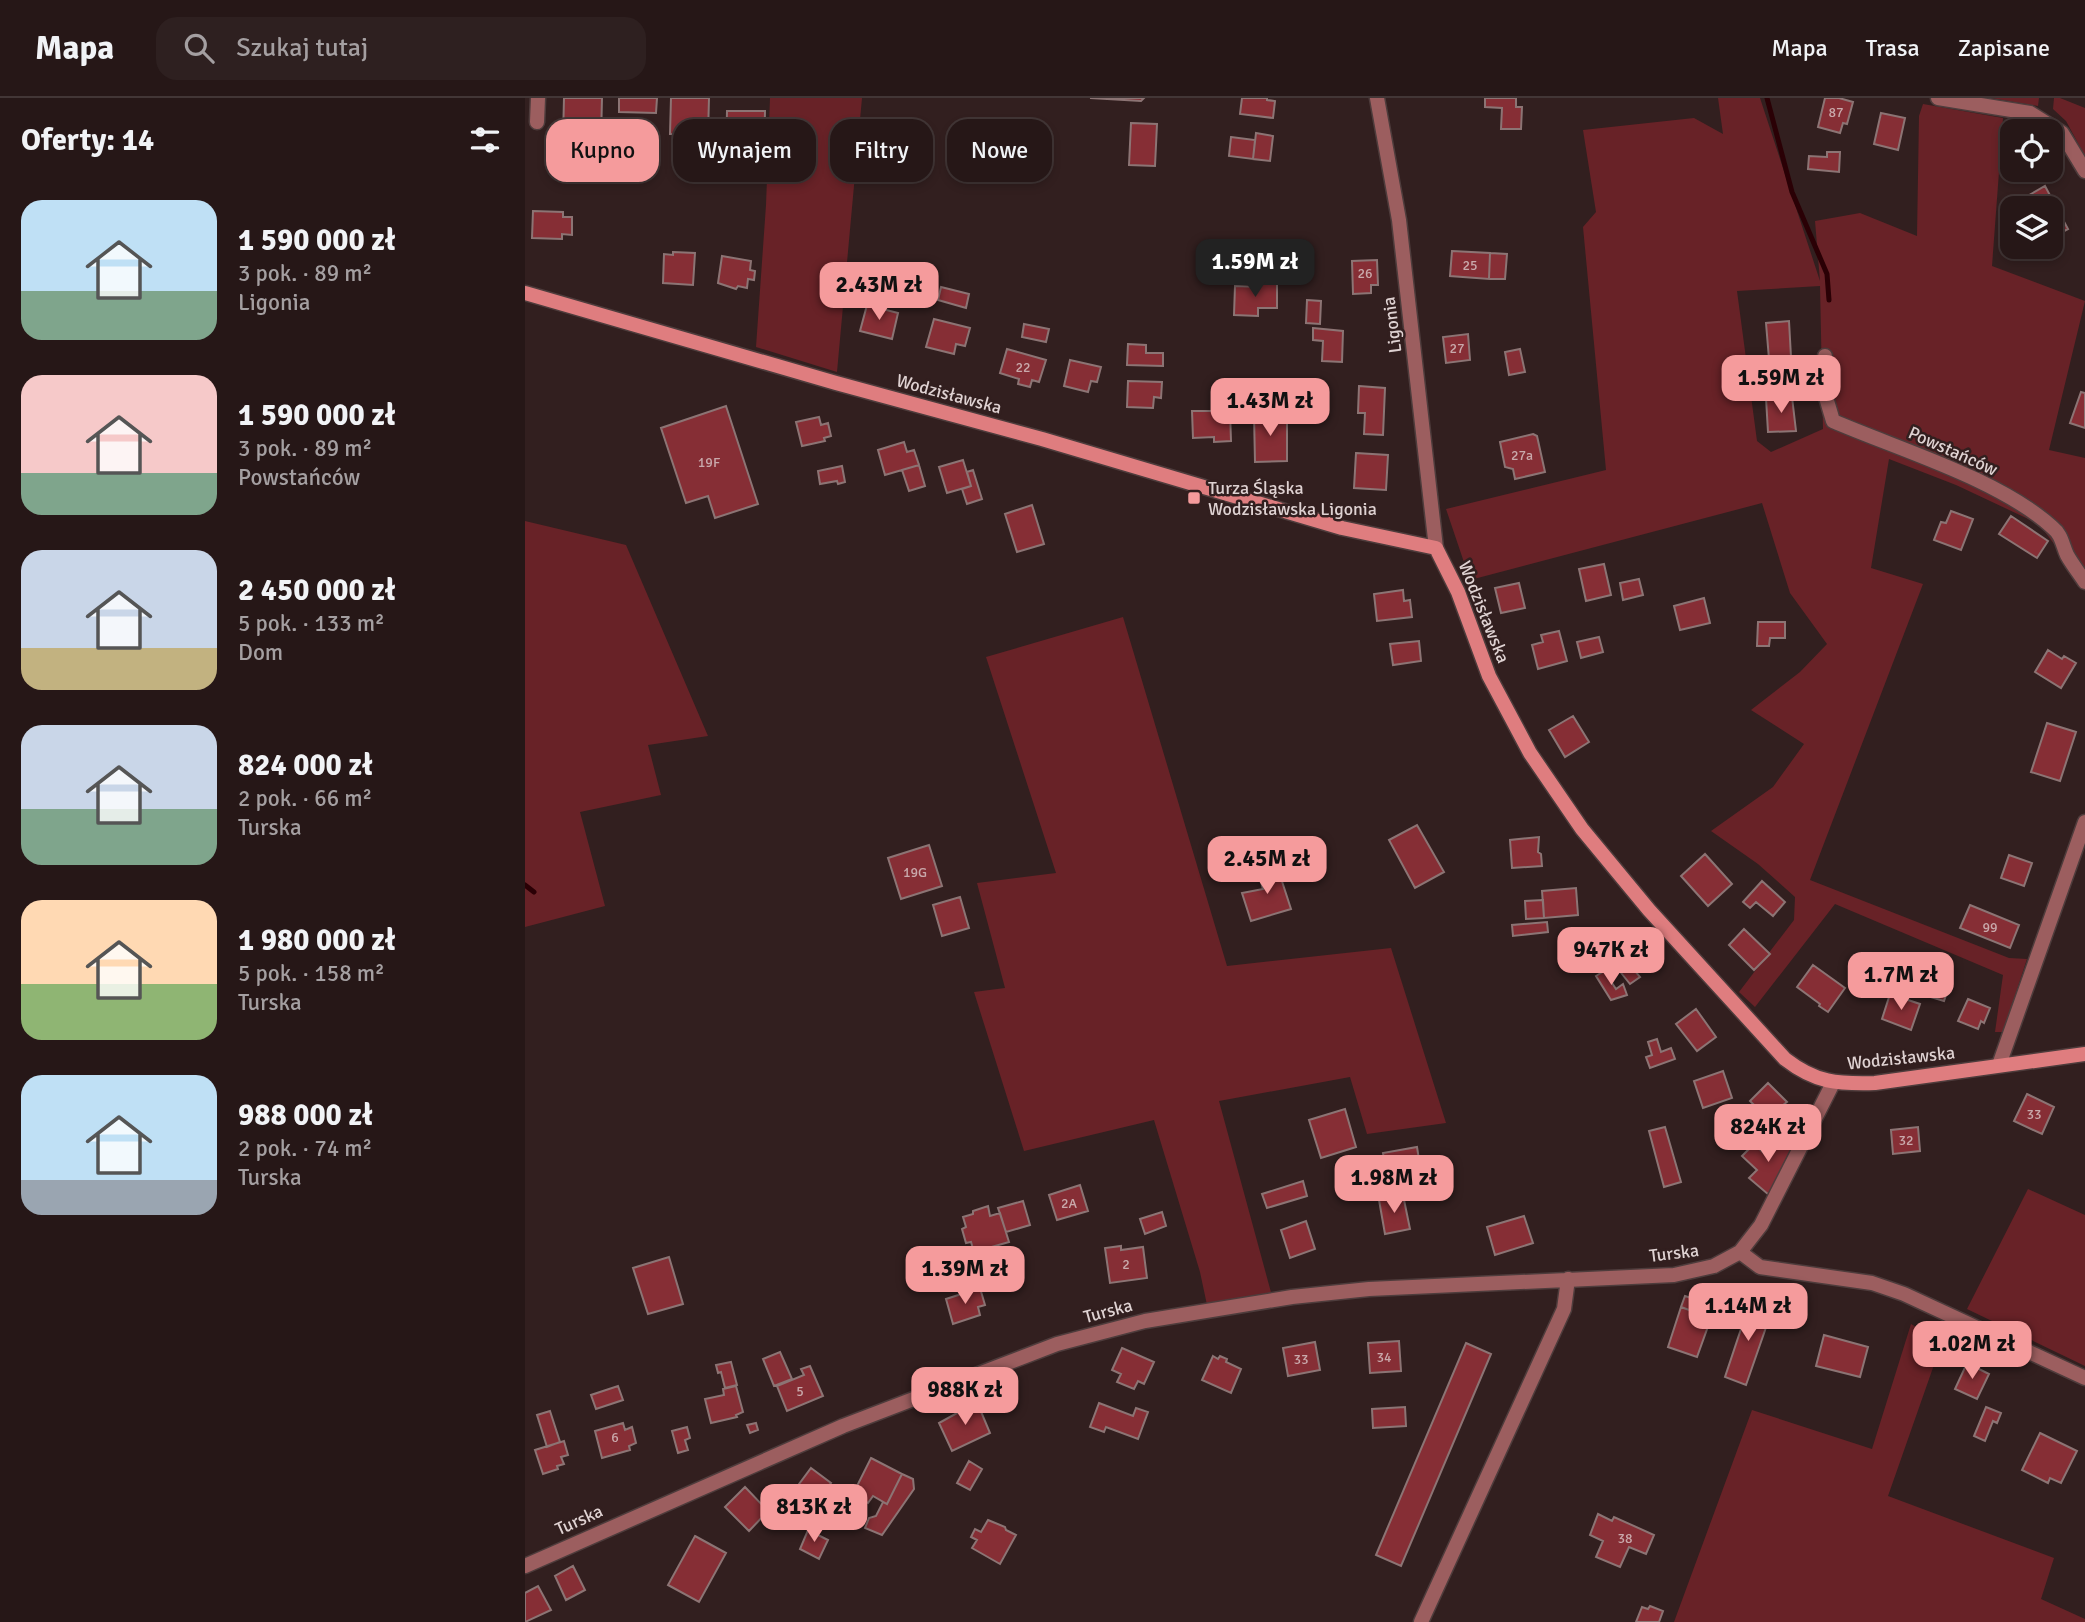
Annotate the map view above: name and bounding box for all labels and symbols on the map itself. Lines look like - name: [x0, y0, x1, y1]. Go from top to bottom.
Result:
- house number: 87: [1828, 104, 1844, 121]
- pin: 1.59M zł: [1183, 240, 1327, 299]
- house number: 25: [1462, 257, 1478, 274]
- pin: 2.43M zł: [807, 262, 951, 322]
- house number: 26: [1357, 265, 1373, 282]
- street label: Ligonia: [1378, 296, 1406, 354]
- house number: 27: [1449, 340, 1465, 357]
- pin: 1.59M zł: [1709, 356, 1853, 415]
- house number: 22: [1015, 359, 1031, 376]
- street label: Wodzisławska: [894, 369, 1004, 419]
- pin: 1.43M zł: [1198, 378, 1342, 438]
- street label: Powstańców: [1905, 422, 2001, 480]
- house number: 27a: [1511, 447, 1533, 464]
- house number: 19F: [698, 454, 720, 471]
- place label: Turza Śląska Wodzisławska Ligonia: [1208, 477, 1377, 520]
- marker: Turza Śląska Wodzisławska Ligonia: [1186, 490, 1202, 506]
- street label: Wodzisławska: [1454, 558, 1514, 666]
- pin: 2.45M zł: [1195, 836, 1339, 896]
- house number: 19G: [903, 864, 927, 881]
- house number: 99: [1982, 919, 1998, 936]
- pin: 947K zł: [1546, 928, 1676, 987]
- pin: 1.7M zł: [1836, 953, 1966, 1012]
- street label: Wodzisławska: [1846, 1041, 1956, 1075]
- pin: 824K zł: [1703, 1104, 1833, 1164]
- house number: 33: [2026, 1106, 2042, 1123]
- house number: 32: [1898, 1132, 1914, 1149]
- pin: 1.98M zł: [1322, 1156, 1466, 1215]
- house number: 2A: [1061, 1195, 1077, 1212]
- street label: Turska: [1648, 1239, 1700, 1267]
- pin: 1.39M zł: [893, 1246, 1037, 1306]
- house number: 2: [1122, 1256, 1130, 1273]
- pin: 1.14M zł: [1676, 1284, 1820, 1343]
- street label: Turska: [1081, 1294, 1135, 1328]
- pin: 1.02M zł: [1900, 1322, 2044, 1381]
- house number: 34: [1376, 1349, 1392, 1366]
- house number: 33: [1293, 1351, 1309, 1368]
- pin: 988K zł: [900, 1368, 1030, 1427]
- house number: 5: [796, 1383, 804, 1400]
- house number: 6: [611, 1429, 619, 1446]
- pin: 813K zł: [749, 1484, 879, 1544]
- street label: Turska: [552, 1500, 606, 1540]
- house number: 38: [1617, 1530, 1633, 1547]

